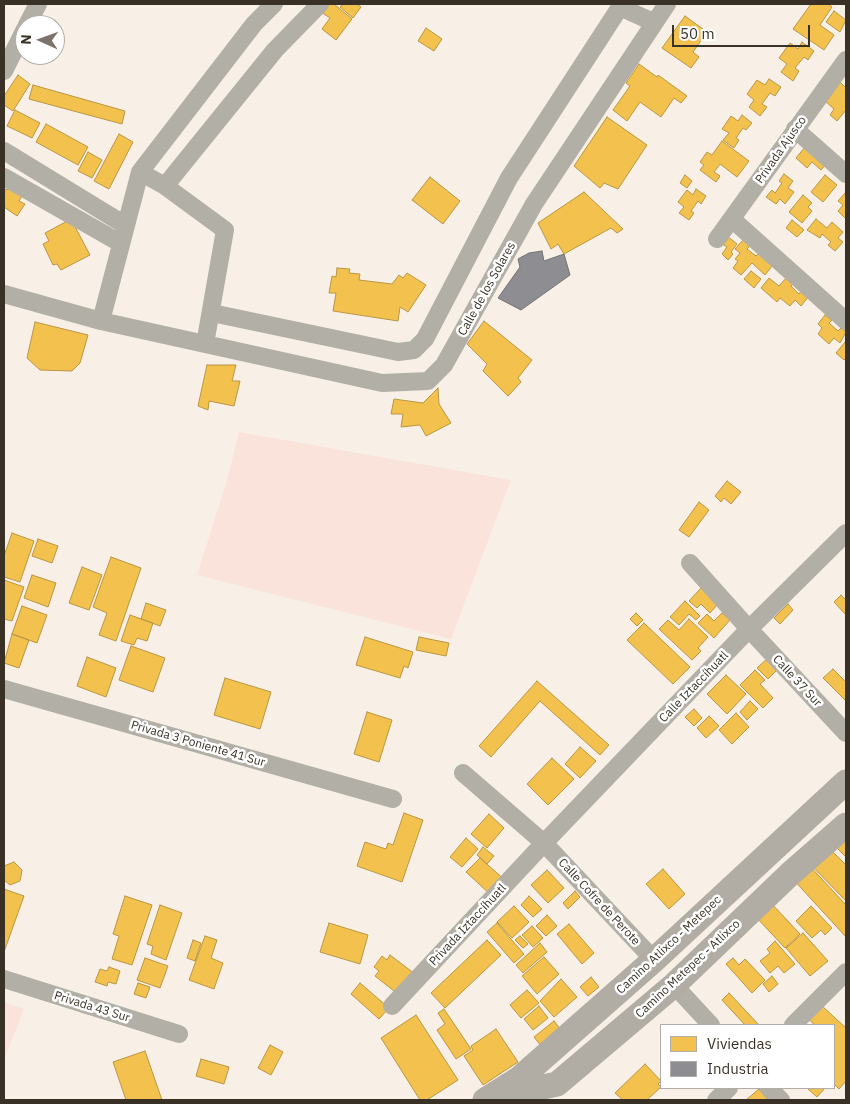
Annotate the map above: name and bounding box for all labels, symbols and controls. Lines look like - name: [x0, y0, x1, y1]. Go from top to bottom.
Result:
- north arrow: [15, 15, 65, 65]
- scale bar: [675, 15, 812, 47]
- text: 50 m: [680, 24, 715, 43]
- text: N: [17, 34, 35, 45]
- street label: Privada Ajusco: [752, 114, 810, 186]
- street label: Calle de los Solares: [455, 240, 519, 338]
- street label: Calle Iztaccíhuatl: [656, 648, 732, 726]
- street label: Calle 37 Sur: [770, 652, 824, 710]
- street label: Privada 3 Poniente 41 Sur: [129, 718, 267, 770]
- street label: Calle Cofre de Perote: [555, 856, 643, 948]
- street label: Privada Iztaccíhuatl: [426, 881, 510, 969]
- street label: Camino Atlixco - Metepec: [614, 893, 724, 997]
- street label: Camino Metepec - Atlixco: [633, 917, 743, 1021]
- street label: Privada 43 Sur: [52, 989, 132, 1025]
- legend: [660, 1024, 835, 1089]
- text: Viviendas: [707, 1034, 772, 1053]
- text: Industria: [707, 1059, 768, 1078]

